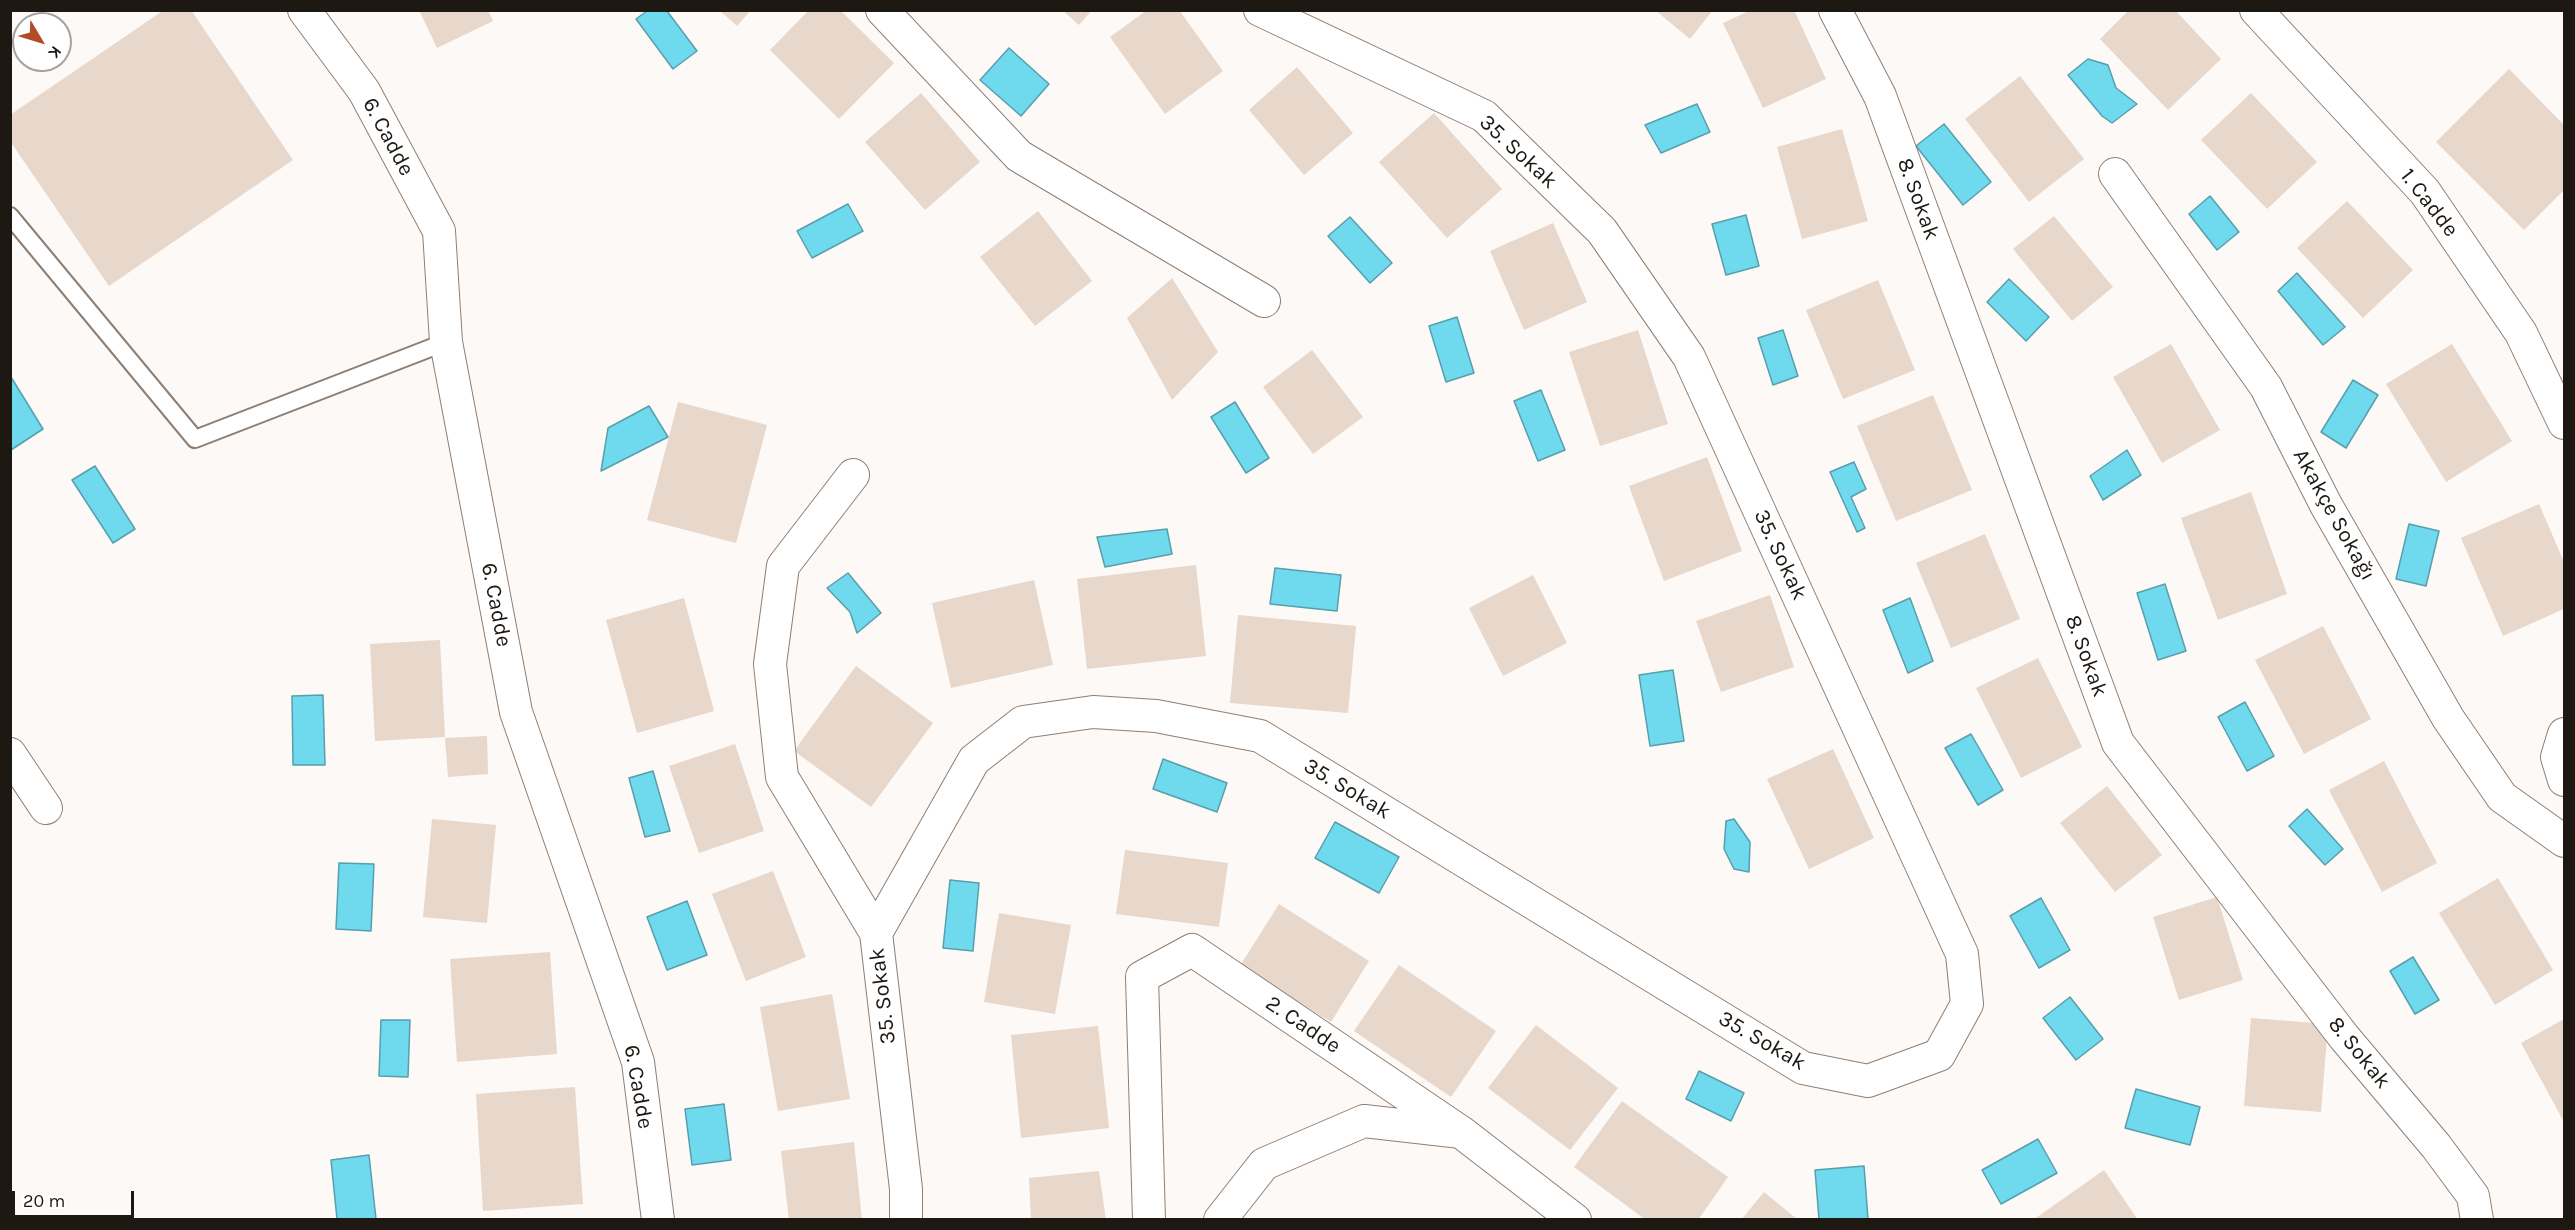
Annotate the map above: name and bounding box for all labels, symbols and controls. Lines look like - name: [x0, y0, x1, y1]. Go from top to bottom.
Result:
- north arrow: [12, 12, 72, 72]
- text: K: [44, 42, 66, 62]
- street label: 6. Cadde: [356, 93, 420, 181]
- street label: 35. Sokak: [1474, 109, 1562, 195]
- street label: 8. Sokak: [1891, 155, 1945, 243]
- street label: 1. Cadde: [2394, 164, 2464, 242]
- street label: Akakçe Sokağı: [2287, 445, 2381, 585]
- street label: 35. Sokak: [1748, 506, 1812, 604]
- street label: 6. Cadde: [475, 561, 517, 649]
- street label: 8. Sokak: [2059, 612, 2113, 700]
- street label: 35. Sokak: [1299, 753, 1395, 825]
- street label: 35. Sokak: [864, 946, 902, 1046]
- street label: 2. Cadde: [1260, 990, 1346, 1060]
- street label: 35. Sokak: [1713, 1005, 1811, 1077]
- street label: 8. Sokak: [2322, 1012, 2396, 1094]
- street label: 6. Cadde: [618, 1043, 658, 1131]
- scale bar: [15, 1179, 136, 1217]
- text: 20 m: [23, 1190, 65, 1212]

